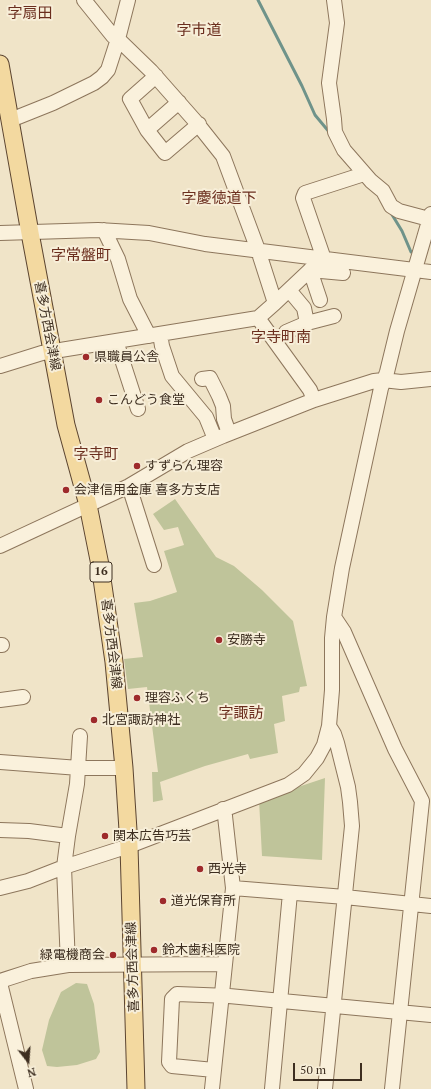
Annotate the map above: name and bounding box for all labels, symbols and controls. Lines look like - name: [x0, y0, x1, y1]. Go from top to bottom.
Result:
- district label: 字扇田: [8, 5, 52, 23]
- district label: 字市道: [177, 22, 221, 40]
- district label: 字慶徳道下: [182, 190, 256, 208]
- district label: 字常盤町: [51, 247, 111, 265]
- street label: 喜多方西会津線: [31, 280, 63, 372]
- district label: 字寺町南: [251, 329, 311, 347]
- place label: 県職員公舎: [94, 349, 159, 365]
- marker: 県職員公舎: [81, 352, 91, 362]
- place label: こんどう食堂: [107, 392, 185, 408]
- marker: こんどう食堂: [94, 395, 104, 405]
- district label: 字寺町: [74, 446, 118, 464]
- place label: すずらん理容: [145, 458, 223, 474]
- marker: すずらん理容: [132, 461, 142, 471]
- place label: 会津信用金庫 喜多方支店: [74, 482, 220, 498]
- marker: 会津信用金庫 喜多方支店: [61, 485, 71, 495]
- road number: 16: [90, 562, 112, 582]
- street label: 喜多方西会津線: [98, 598, 124, 690]
- place label: 安勝寺: [227, 632, 266, 648]
- marker: 安勝寺: [214, 635, 224, 645]
- place label: 理容ふくち: [145, 690, 210, 706]
- marker: 理容ふくち: [132, 693, 142, 703]
- district label: 字諏訪: [219, 705, 263, 723]
- place label: 北宮諏訪神社: [102, 712, 180, 728]
- marker: 北宮諏訪神社: [89, 715, 99, 725]
- place label: 関本広告巧芸: [113, 828, 191, 844]
- marker: 関本広告巧芸: [100, 831, 110, 841]
- place label: 西光寺: [208, 861, 247, 877]
- marker: 西光寺: [195, 864, 205, 874]
- place label: 道光保育所: [171, 893, 236, 909]
- marker: 道光保育所: [158, 896, 168, 906]
- street label: 喜多方西会津線: [124, 921, 142, 1013]
- place label: 鈴木歯科医院: [162, 942, 240, 958]
- marker: 鈴木歯科医院: [149, 945, 159, 955]
- place label: 緑電機商会: [40, 947, 105, 963]
- marker: 緑電機商会: [108, 950, 118, 960]
- north arrow: [8, 1041, 48, 1081]
- scale bar: [295, 1055, 364, 1081]
- text: 50 m: [300, 1062, 326, 1077]
- text: N: [25, 1065, 38, 1080]

